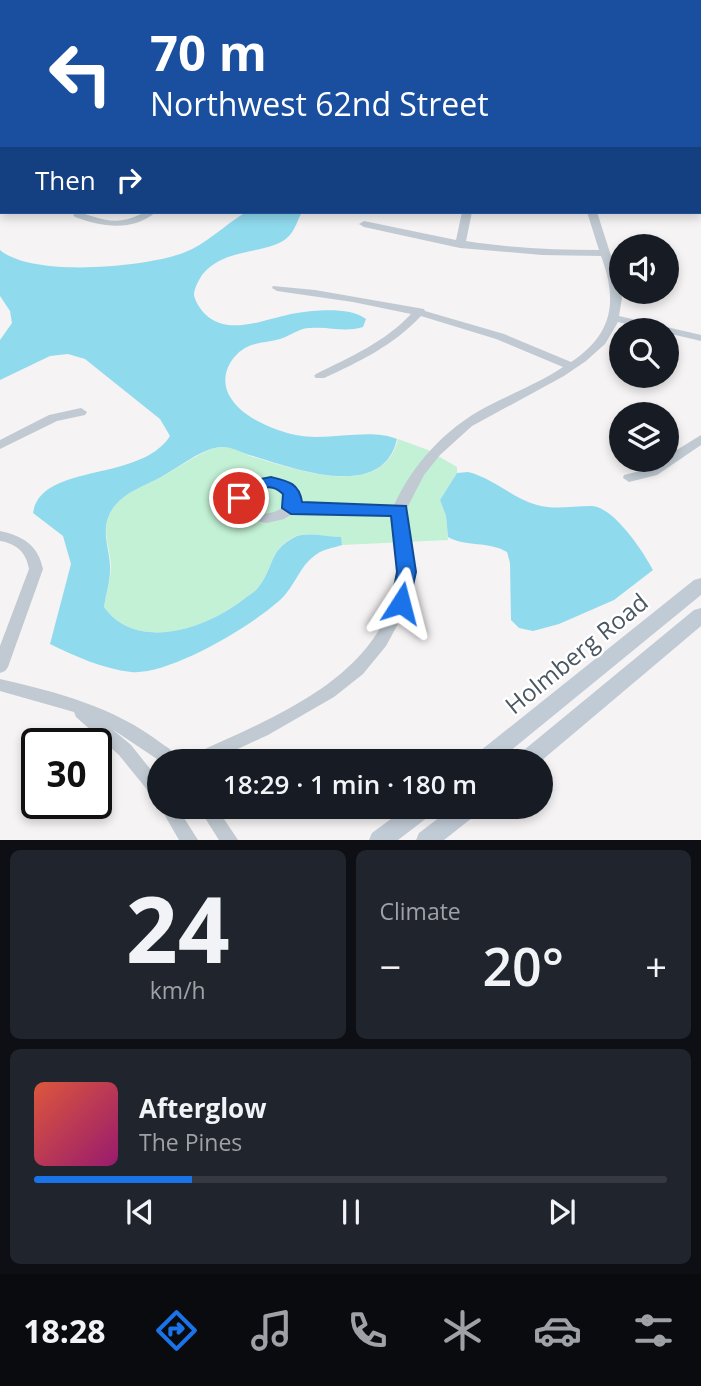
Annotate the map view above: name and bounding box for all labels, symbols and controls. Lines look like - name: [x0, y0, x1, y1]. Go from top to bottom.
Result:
- text: 70 m: [150, 19, 267, 85]
- icon: left: [35, 28, 126, 119]
- text: Northwest 62nd Street: [150, 82, 489, 125]
- icon: right: [110, 161, 148, 199]
- text: Then: [35, 162, 96, 198]
- map controls: [609, 234, 679, 472]
- button: sound: [609, 234, 679, 304]
- button: search: [609, 318, 679, 388]
- button: layers: [609, 402, 679, 472]
- pin: [209, 468, 269, 528]
- icon: arrive: [220, 479, 258, 517]
- position arrow: [364, 566, 438, 640]
- street label: Holmberg Road: [498, 585, 654, 721]
- speed limit sign: 30: [21, 728, 112, 819]
- text: 18:29 · 1 min · 180 m: [223, 766, 477, 802]
- text: 24: [126, 866, 230, 990]
- text: Climate: [380, 895, 461, 927]
- text: 20°: [482, 930, 564, 1001]
- text: −: [380, 940, 401, 992]
- text: +: [645, 940, 667, 992]
- text: km/h: [150, 974, 206, 1006]
- text: Afterglow: [139, 1090, 266, 1126]
- text: The Pines: [139, 1126, 242, 1158]
- icon: previous: [121, 1193, 159, 1231]
- icon: pause: [332, 1193, 370, 1231]
- icon: next: [543, 1193, 581, 1231]
- icon: directions: [152, 1306, 201, 1355]
- icon: music: [247, 1306, 296, 1355]
- icon: phone: [343, 1306, 392, 1355]
- icon: climate: [438, 1306, 487, 1355]
- icon: car: [533, 1306, 582, 1355]
- icon: filters: [629, 1306, 678, 1355]
- text: 18:28: [23, 1309, 106, 1352]

